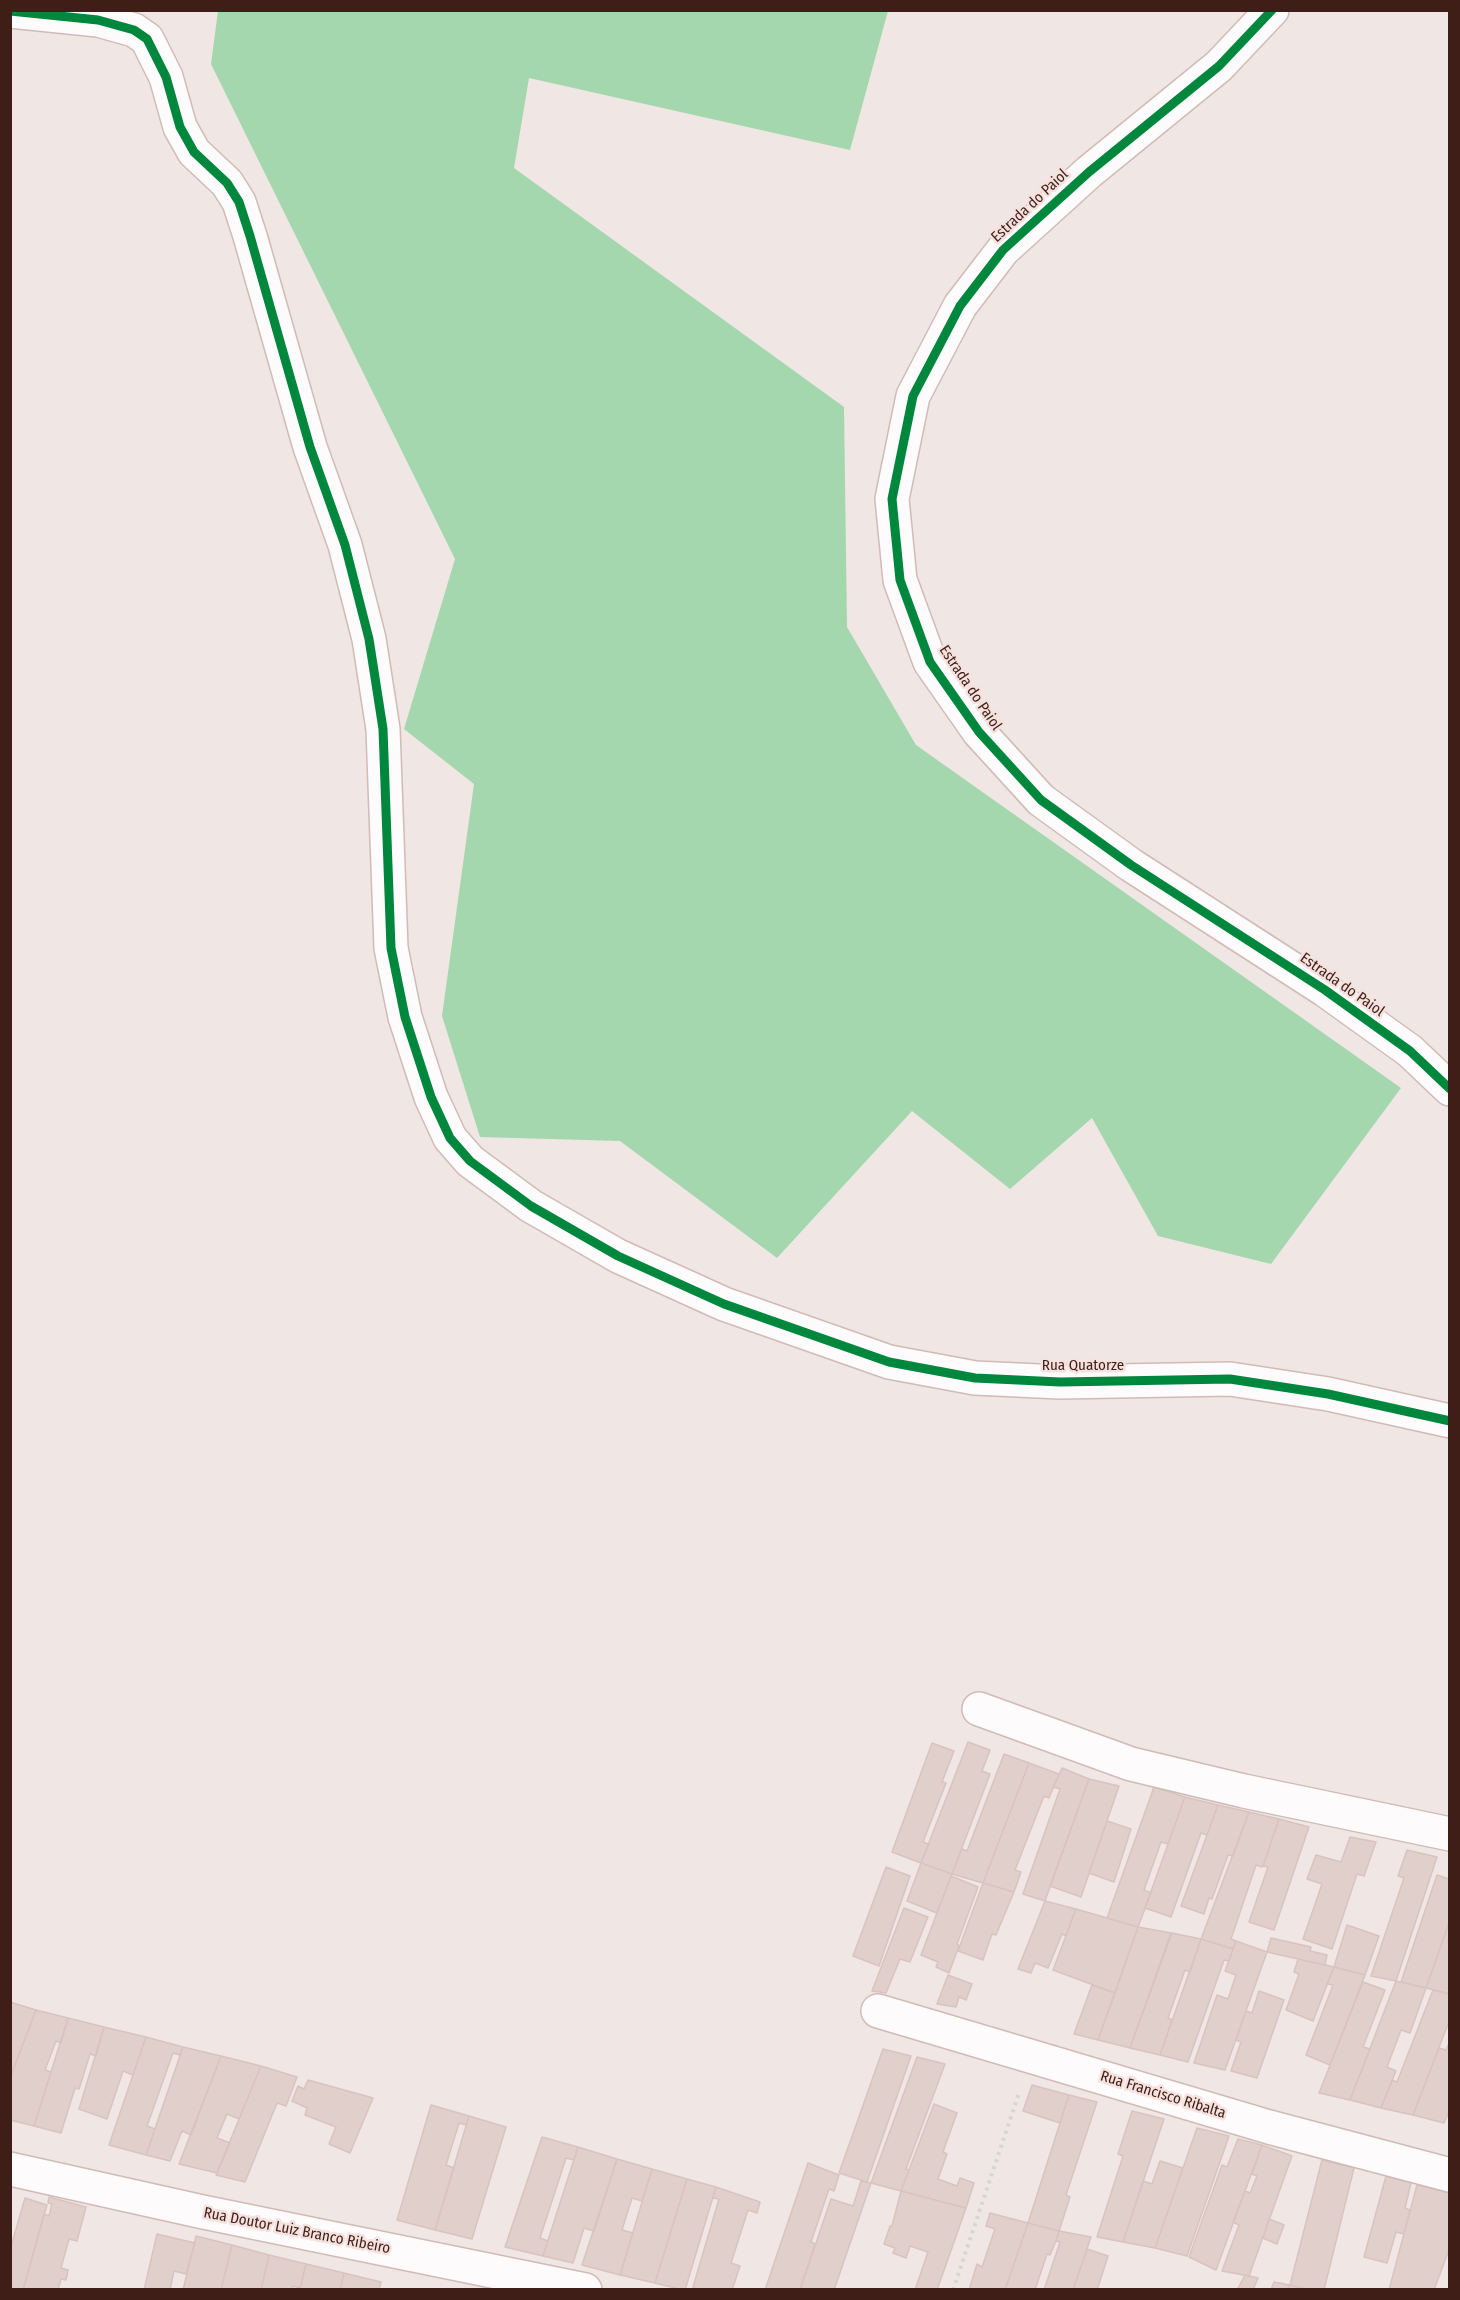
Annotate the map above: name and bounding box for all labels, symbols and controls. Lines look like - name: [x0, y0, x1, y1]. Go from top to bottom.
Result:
- street label: Estrada do Paiol: [988, 166, 1072, 246]
- street label: Estrada do Paiol: [935, 642, 1005, 734]
- street label: Estrada do Paiol: [1296, 949, 1388, 1021]
- street label: Rua Quatorze: [1042, 1357, 1124, 1375]
- street label: Rua Francisco Ribalta: [1098, 2067, 1228, 2123]
- street label: Rua Doutor Luiz Branco Ribeiro: [202, 2204, 392, 2258]

